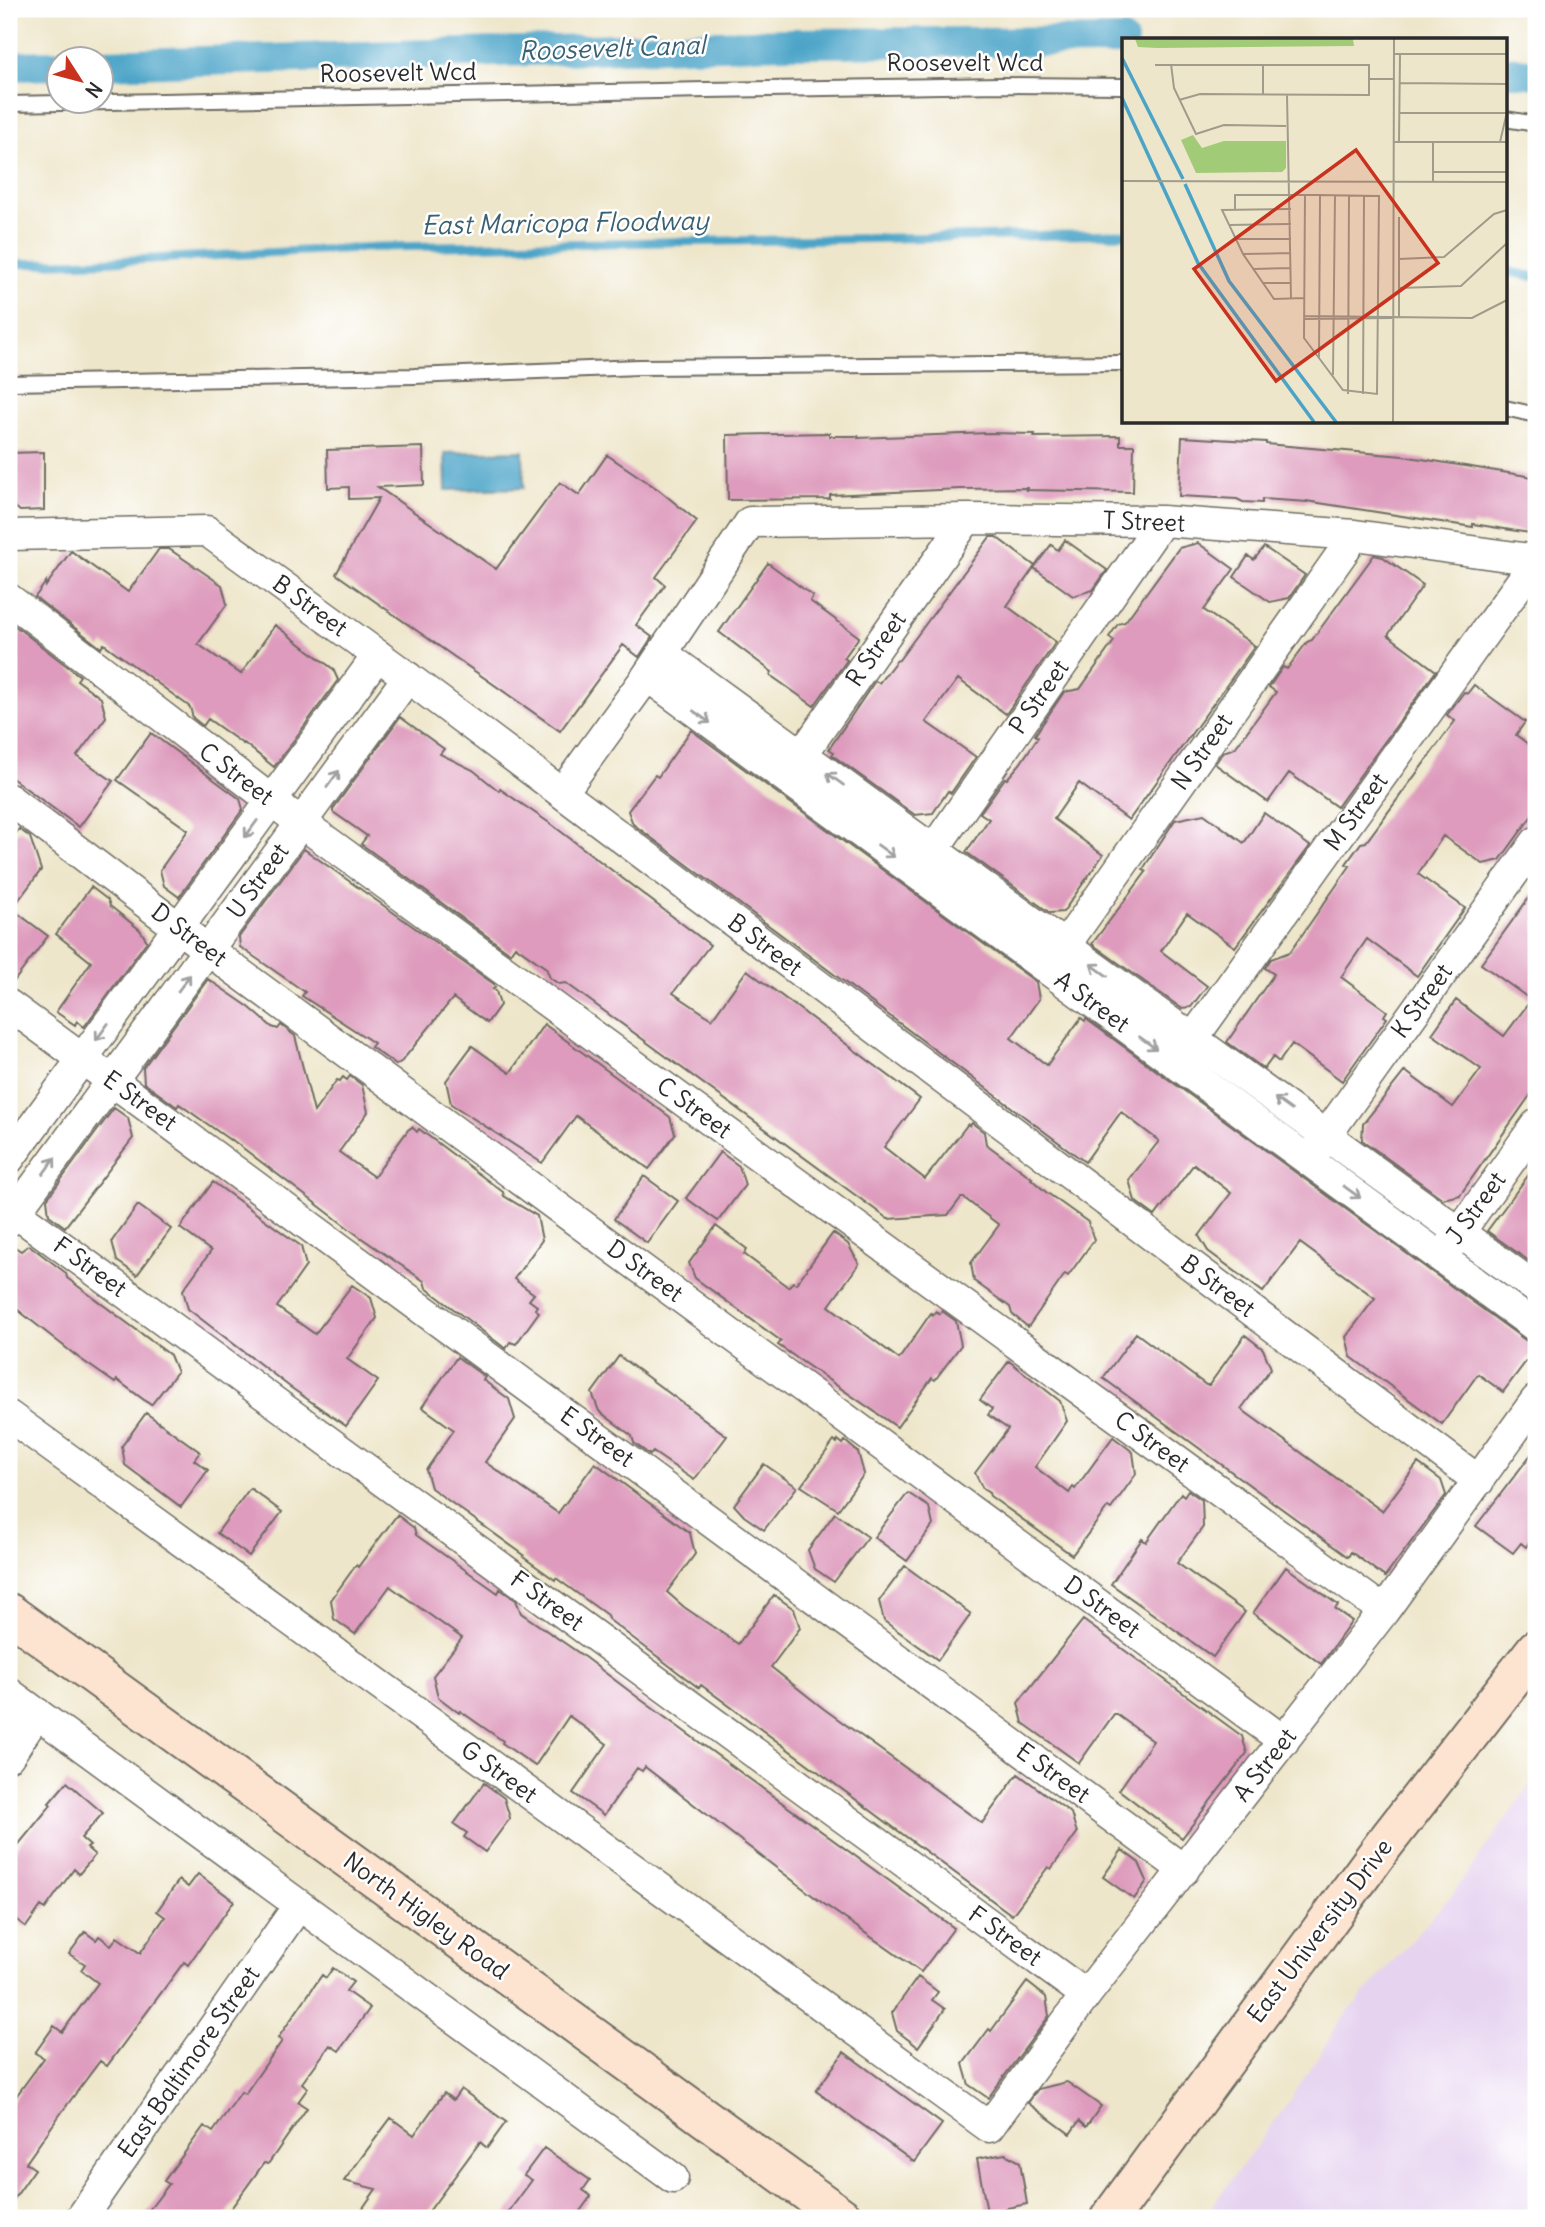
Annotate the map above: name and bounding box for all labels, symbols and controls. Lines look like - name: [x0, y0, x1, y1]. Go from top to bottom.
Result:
- water label: Roosevelt Canal: [518, 28, 709, 67]
- inset map: [1122, 38, 1506, 424]
- north arrow: [46, 46, 116, 116]
- street label: Roosevelt Wcd: [887, 47, 1043, 77]
- street label: Roosevelt Wcd: [319, 56, 477, 88]
- text: N: [80, 78, 107, 102]
- water label: East Maricopa Floodway: [421, 203, 711, 242]
- street label: T Street: [1102, 505, 1186, 537]
- street label: B Street: [267, 568, 354, 642]
- street label: R Street: [839, 605, 912, 692]
- street label: P Street: [1002, 653, 1075, 740]
- street label: N Street: [1164, 707, 1238, 795]
- one-way arrow: [692, 709, 711, 724]
- street label: C Street: [193, 735, 280, 811]
- street label: M Street: [1317, 766, 1394, 856]
- one-way arrow: [325, 771, 340, 789]
- one-way arrow: [826, 772, 845, 787]
- one-way arrow: [244, 819, 258, 838]
- street label: U Street: [220, 837, 295, 924]
- one-way arrow: [876, 844, 895, 858]
- street label: D Street: [146, 896, 233, 972]
- street label: B Street: [722, 906, 809, 982]
- street label: K Street: [1384, 957, 1458, 1043]
- one-way arrow: [1090, 963, 1109, 978]
- street label: A Street: [1049, 964, 1136, 1038]
- one-way arrow: [176, 974, 191, 993]
- one-way arrow: [95, 1022, 109, 1041]
- one-way arrow: [1138, 1036, 1157, 1050]
- street label: E Street: [98, 1063, 183, 1137]
- street label: C Street: [651, 1070, 738, 1144]
- one-way arrow: [1274, 1097, 1293, 1111]
- one-way arrow: [42, 1157, 56, 1176]
- street label: J Street: [1439, 1165, 1512, 1250]
- one-way arrow: [1342, 1185, 1361, 1199]
- street label: F Street: [48, 1230, 133, 1303]
- street label: D Street: [602, 1233, 690, 1308]
- street label: B Street: [1175, 1247, 1262, 1323]
- street label: E Street: [555, 1399, 640, 1473]
- street label: C Street: [1109, 1404, 1196, 1478]
- street label: F Street: [505, 1564, 590, 1637]
- street label: D Street: [1059, 1569, 1147, 1644]
- street label: A Street: [1226, 1722, 1302, 1807]
- street label: G Street: [456, 1733, 544, 1809]
- street label: E Street: [1011, 1735, 1096, 1809]
- street label: East University Drive: [1240, 1833, 1398, 2028]
- street label: North Higley Road: [338, 1845, 515, 1985]
- street label: F Street: [963, 1899, 1048, 1972]
- street label: East Baltimore Street: [111, 1960, 266, 2163]

